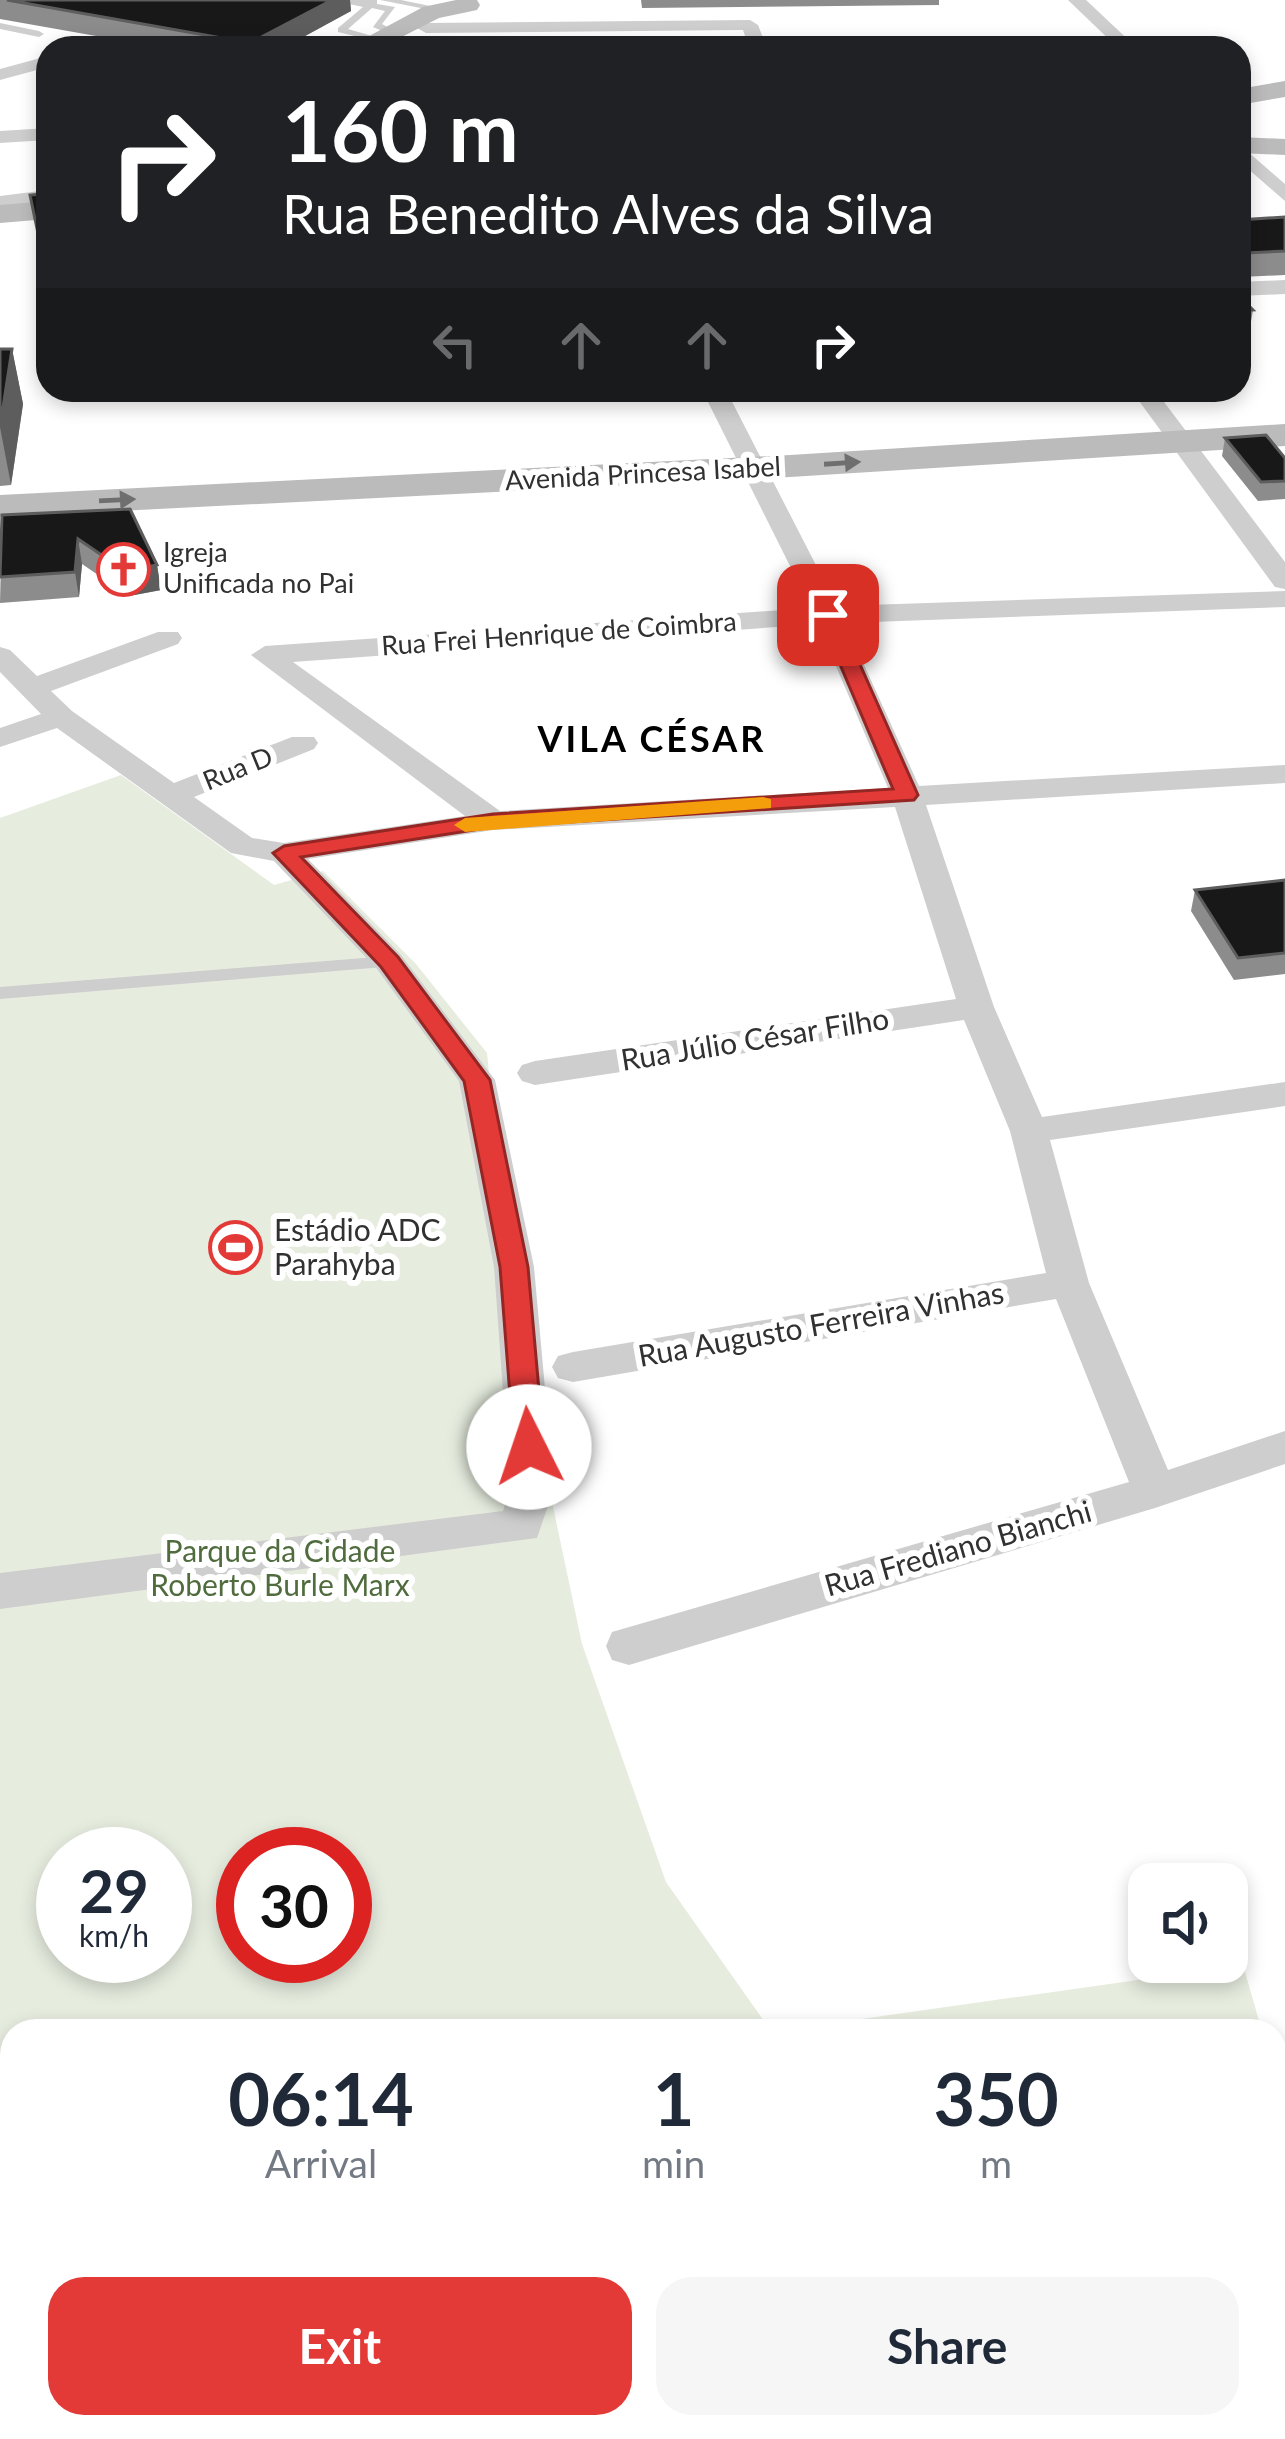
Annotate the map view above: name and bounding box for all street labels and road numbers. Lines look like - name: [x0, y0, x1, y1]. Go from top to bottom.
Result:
- street label: Avenida Princesa Isabel: [504, 449, 782, 496]
- street label: Rua Frei Henrique de Coimbra: [380, 604, 738, 661]
- street label: Rua D: [198, 739, 277, 796]
- street label: Rua Júlio César Filho: [618, 999, 891, 1077]
- street label: Rua Augusto Ferreira Vinhas: [635, 1273, 1006, 1373]
- street label: Rua Frediano Bianchi: [820, 1492, 1095, 1602]

